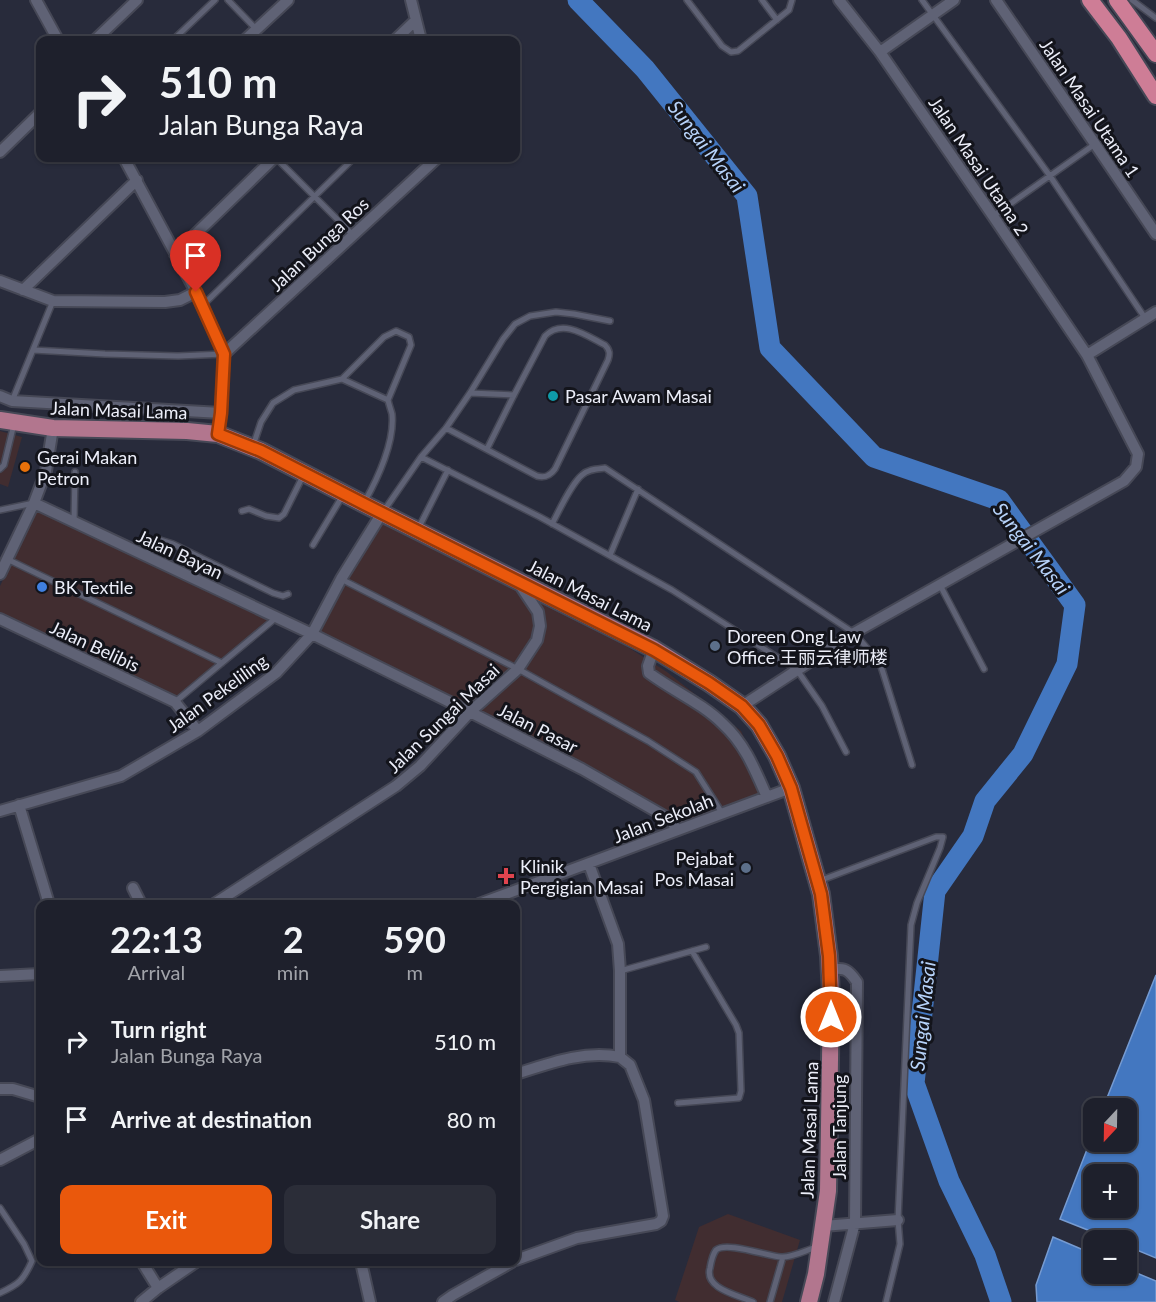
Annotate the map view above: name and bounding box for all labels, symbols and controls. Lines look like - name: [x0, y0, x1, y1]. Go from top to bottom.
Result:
- street label: Jalan Masai Utama 1: [1035, 35, 1145, 181]
- text: 510 m: [159, 57, 277, 107]
- icon: right: [60, 60, 138, 138]
- street label: Jalan Masai Utama 2: [924, 93, 1034, 239]
- water label: Sungai Masai: [664, 95, 751, 197]
- text: Jalan Bunga Raya: [159, 108, 364, 141]
- street label: Jalan Bunga Ros: [265, 192, 373, 295]
- pin: [170, 230, 221, 292]
- icon: arrive: [179, 239, 212, 272]
- place label: Pasar Awam Masai: [565, 385, 712, 407]
- marker: Pasar Awam Masai: [546, 389, 560, 403]
- street label: Jalan Masai Lama: [50, 397, 188, 423]
- place label: Gerai Makan Petron: [37, 446, 137, 489]
- marker: Gerai Makan Petron: [18, 460, 32, 474]
- water label: Sungai Masai: [989, 497, 1076, 599]
- street label: Jalan Bayan: [133, 525, 227, 583]
- street label: Jalan Masai Lama: [524, 554, 656, 636]
- place label: BK Textile: [54, 576, 133, 598]
- marker: BK Textile: [35, 580, 49, 594]
- street label: Jalan Belibis: [47, 616, 143, 676]
- place label: Doreen Ong Law Office 王丽云律师楼: [727, 625, 888, 668]
- marker: Doreen Ong Law Office 王丽云律师楼: [708, 639, 722, 653]
- street label: Jalan Pekeliling: [163, 649, 271, 737]
- street label: Jalan Sungai Masai: [382, 659, 504, 777]
- street label: Jalan Pasar: [494, 698, 582, 758]
- street label: Jalan Sekolah: [610, 789, 716, 847]
- place label: Pejabat Pos Masai: [655, 847, 735, 890]
- place label: Klinik Pergigian Masai: [520, 855, 644, 898]
- marker: Pejabat Pos Masai: [739, 861, 753, 875]
- marker: Klinik Pergigian Masai: [497, 867, 515, 885]
- text: 22:13: [110, 917, 203, 961]
- text: 2: [283, 917, 304, 961]
- text: 590: [383, 917, 446, 961]
- text: Arrival: [128, 960, 185, 984]
- text: min: [277, 960, 309, 984]
- text: m: [406, 960, 423, 984]
- water label: Sungai Masai: [904, 960, 940, 1072]
- position arrow: [799, 985, 863, 1049]
- text: Turn right: [111, 1016, 206, 1043]
- icon: right: [60, 1025, 93, 1058]
- text: 510 m: [434, 1028, 496, 1055]
- text: Jalan Bunga Raya: [111, 1043, 263, 1067]
- street label: Jalan Masai Lama: [796, 1061, 822, 1199]
- street label: Jalan Tanjung: [828, 1075, 850, 1179]
- north arrow: [1083, 1098, 1137, 1152]
- map controls: [1083, 1098, 1137, 1284]
- icon: arrive: [60, 1103, 93, 1136]
- text: Arrive at destination: [111, 1106, 312, 1133]
- text: 80 m: [447, 1106, 496, 1133]
- button: +: [1083, 1164, 1137, 1218]
- button: Exit: [60, 1185, 272, 1254]
- button: Share: [284, 1185, 496, 1254]
- button: −: [1083, 1230, 1137, 1284]

